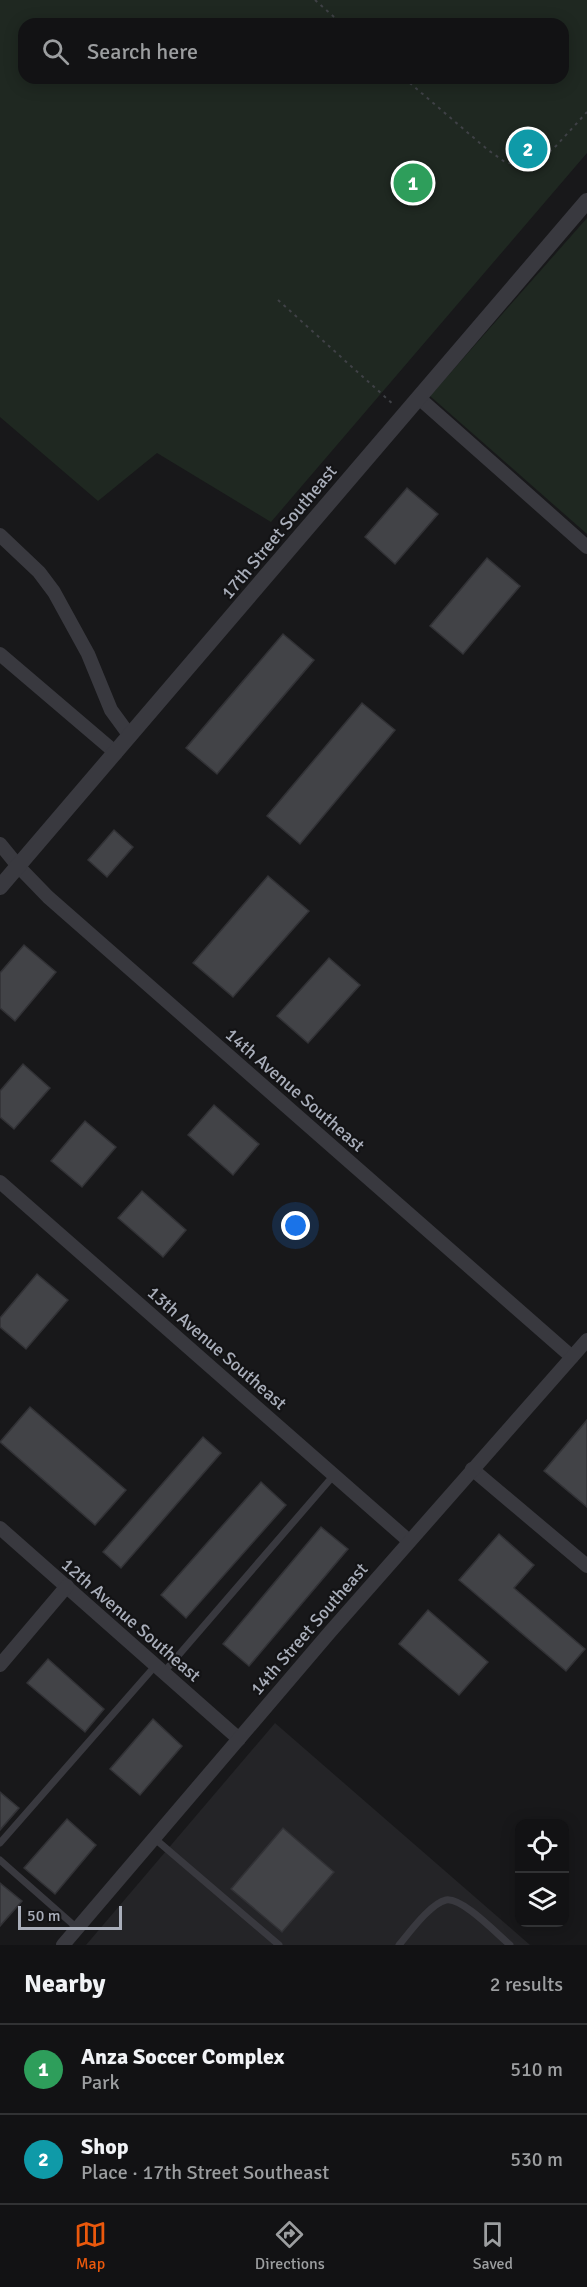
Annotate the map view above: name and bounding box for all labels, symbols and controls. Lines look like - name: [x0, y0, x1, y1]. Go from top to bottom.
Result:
- search box: [18, 18, 569, 84]
- icon: search: [39, 35, 72, 68]
- text: Search here: [87, 38, 198, 65]
- pin: 2: [508, 126, 548, 172]
- pin: 1: [394, 160, 432, 206]
- street label: 17th Street Southeast: [217, 461, 341, 603]
- street label: 14th Avenue Southeast: [221, 1024, 369, 1156]
- your location: [281, 1211, 310, 1240]
- street label: 13th Avenue Southeast: [143, 1282, 291, 1414]
- street label: 12th Avenue Southeast: [57, 1554, 205, 1686]
- street label: 14th Street Southeast: [246, 1558, 372, 1700]
- map controls: [515, 1819, 569, 1927]
- button: locate: [515, 1819, 569, 1873]
- button: layers: [515, 1873, 569, 1927]
- scale bar: [18, 1903, 122, 1930]
- text: 50 m: [27, 1906, 61, 1926]
- text: Nearby: [24, 1968, 105, 2000]
- text: 2 results: [490, 1972, 563, 1997]
- text: Anza Soccer Complex: [81, 2043, 284, 2070]
- text: 1: [38, 2057, 49, 2082]
- text: 510 m: [510, 2057, 563, 2082]
- text: Park: [81, 2070, 119, 2095]
- text: Shop: [81, 2133, 129, 2160]
- text: 2: [38, 2147, 49, 2172]
- text: 530 m: [510, 2147, 563, 2172]
- text: Place · 17th Street Southeast: [81, 2160, 329, 2185]
- tab: Map: [74, 2218, 107, 2274]
- tab: Directions: [255, 2218, 325, 2274]
- tab: Saved: [473, 2218, 513, 2274]

